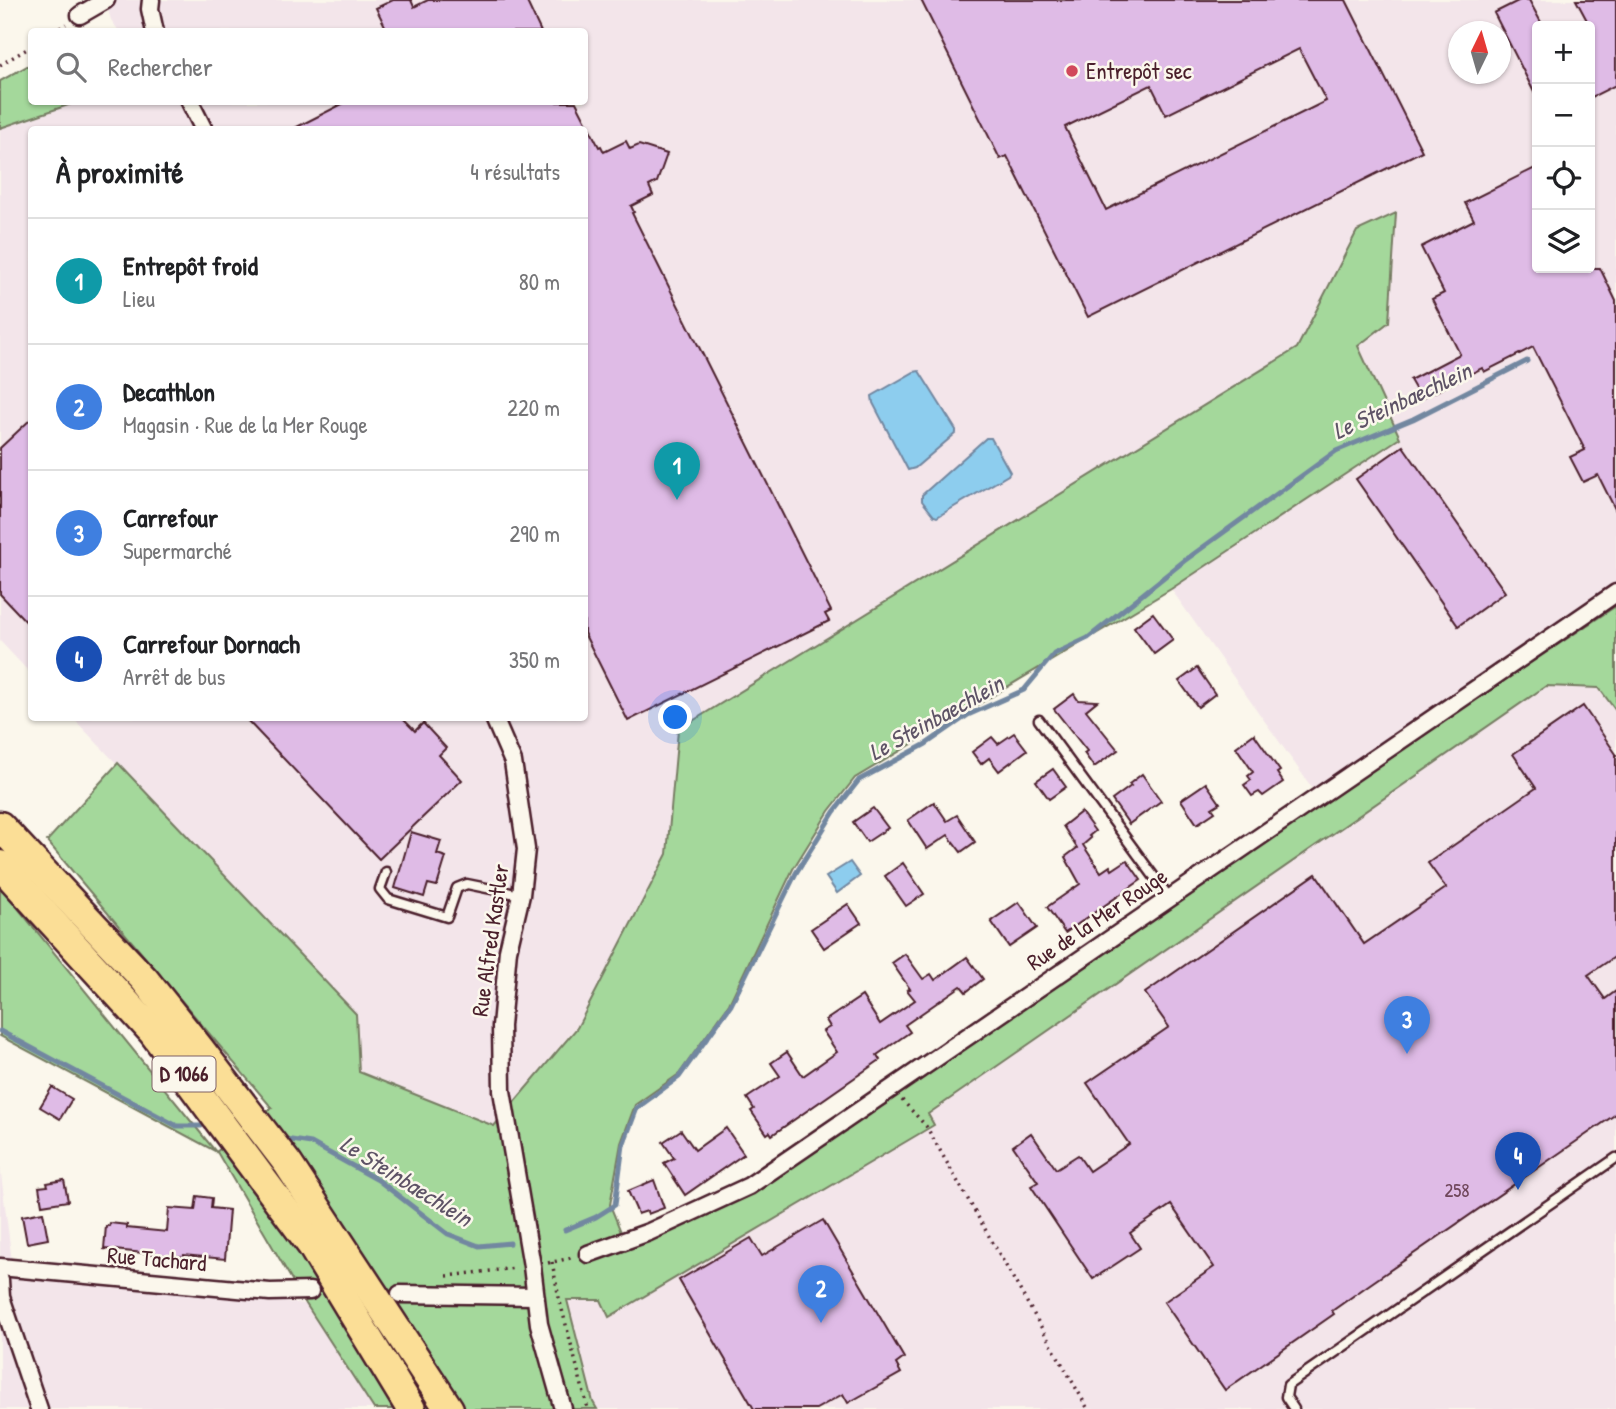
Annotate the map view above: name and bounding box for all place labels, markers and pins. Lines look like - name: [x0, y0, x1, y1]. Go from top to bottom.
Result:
- place label: Entrepôt sec: [1086, 55, 1192, 86]
- marker: Entrepôt sec: [1064, 63, 1080, 79]
- pin: 1: [654, 442, 700, 500]
- pin: 3: [1384, 996, 1430, 1054]
- pin: 4: [1495, 1132, 1541, 1190]
- pin: 2: [798, 1265, 844, 1323]

